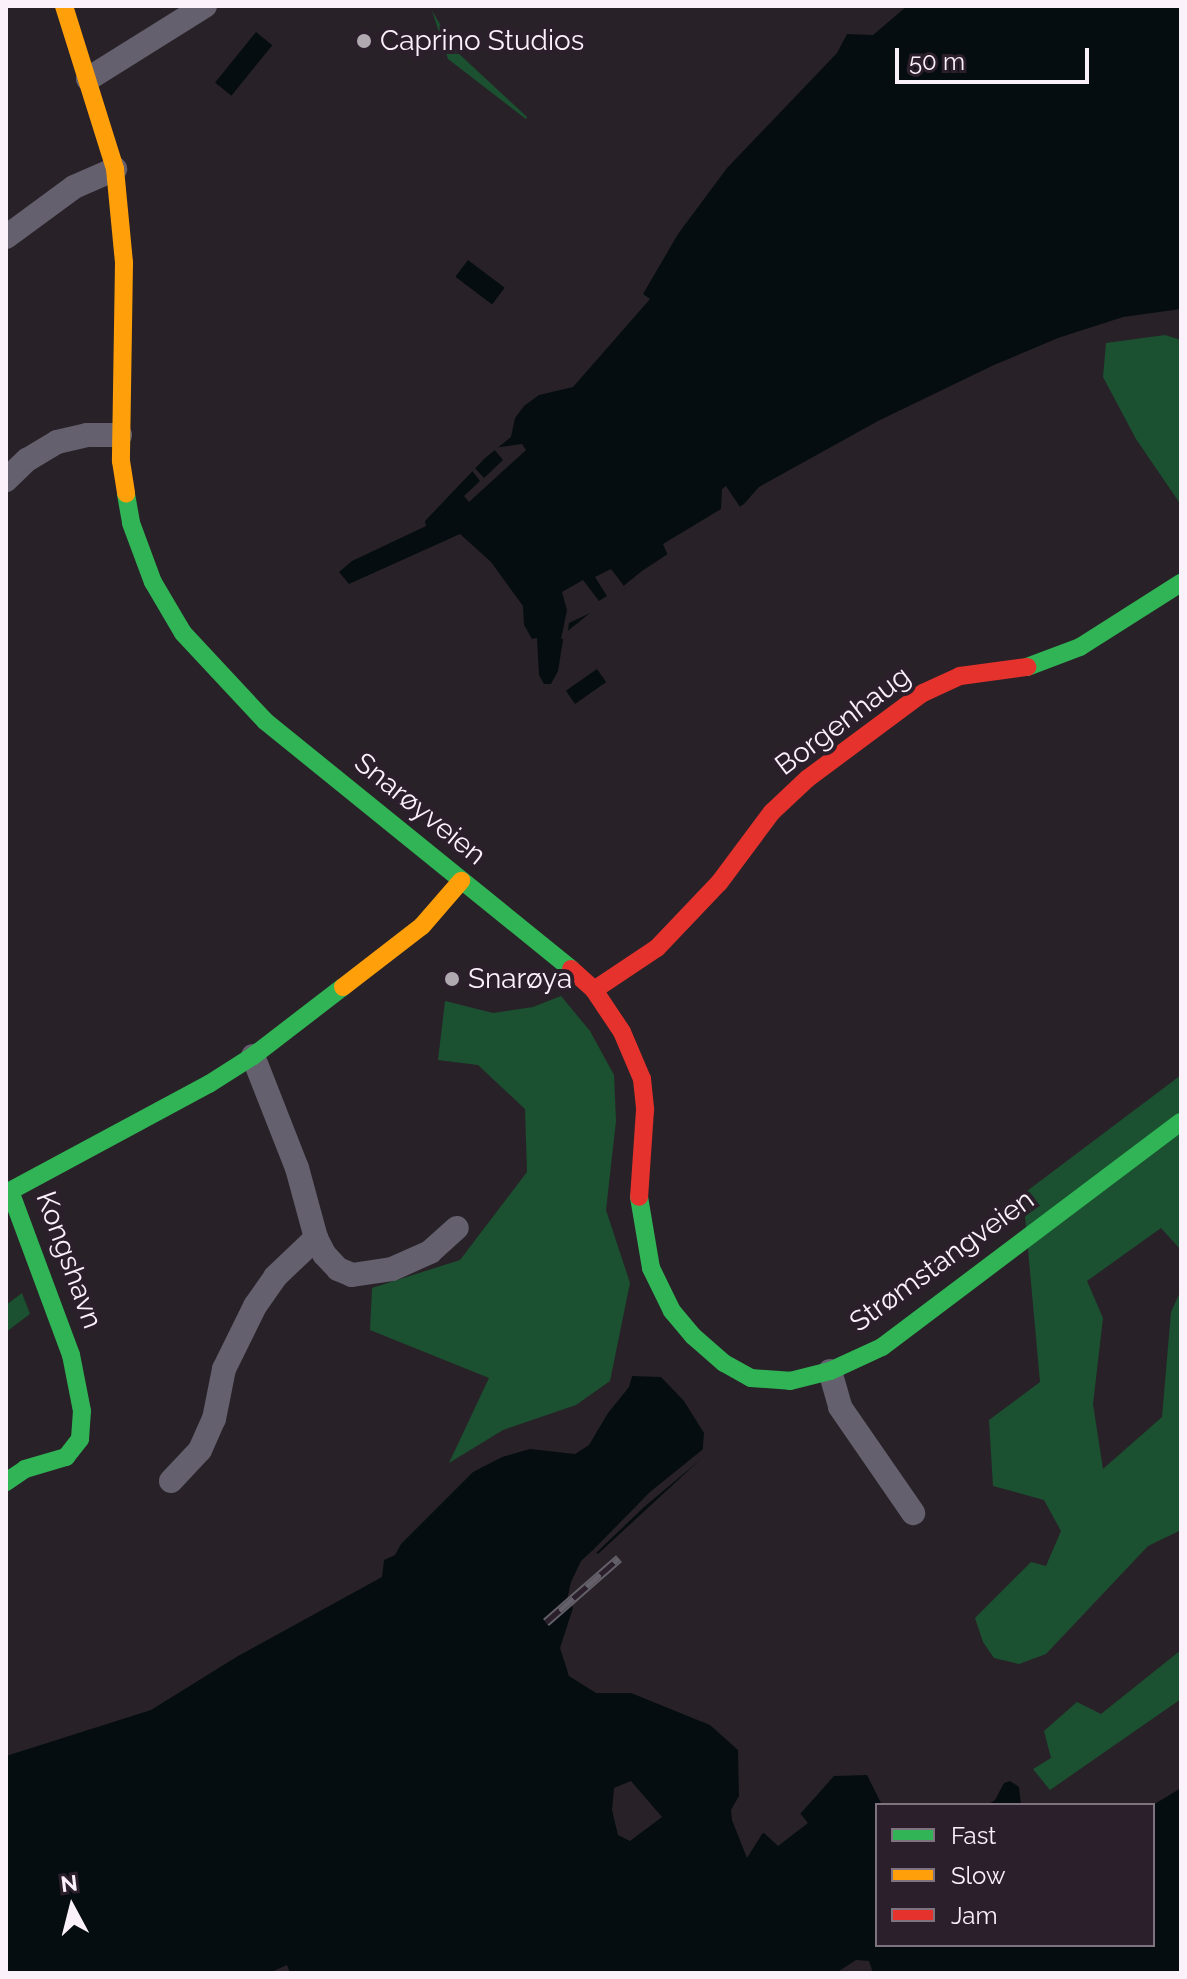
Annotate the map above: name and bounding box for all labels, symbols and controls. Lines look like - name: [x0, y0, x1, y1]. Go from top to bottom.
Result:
- place label: Caprino Studios: [380, 24, 584, 58]
- marker: Caprino Studios: [355, 32, 373, 50]
- scale bar: [899, 32, 1093, 82]
- text: 50 m: [909, 47, 965, 76]
- street label: Borgenhaug: [769, 659, 917, 783]
- street label: Snarøyveien: [348, 746, 492, 872]
- place label: Snarøya: [468, 962, 572, 996]
- marker: Snarøya: [443, 970, 461, 988]
- street label: Strømstangveien: [843, 1183, 1041, 1339]
- street label: Kongshavn: [29, 1187, 109, 1333]
- legend: [875, 1803, 1155, 1947]
- text: Fast: [951, 1821, 996, 1850]
- text: Slow: [951, 1861, 1005, 1890]
- north arrow: [32, 1867, 112, 1947]
- text: N: [59, 1869, 79, 1897]
- text: Jam: [951, 1901, 997, 1930]

